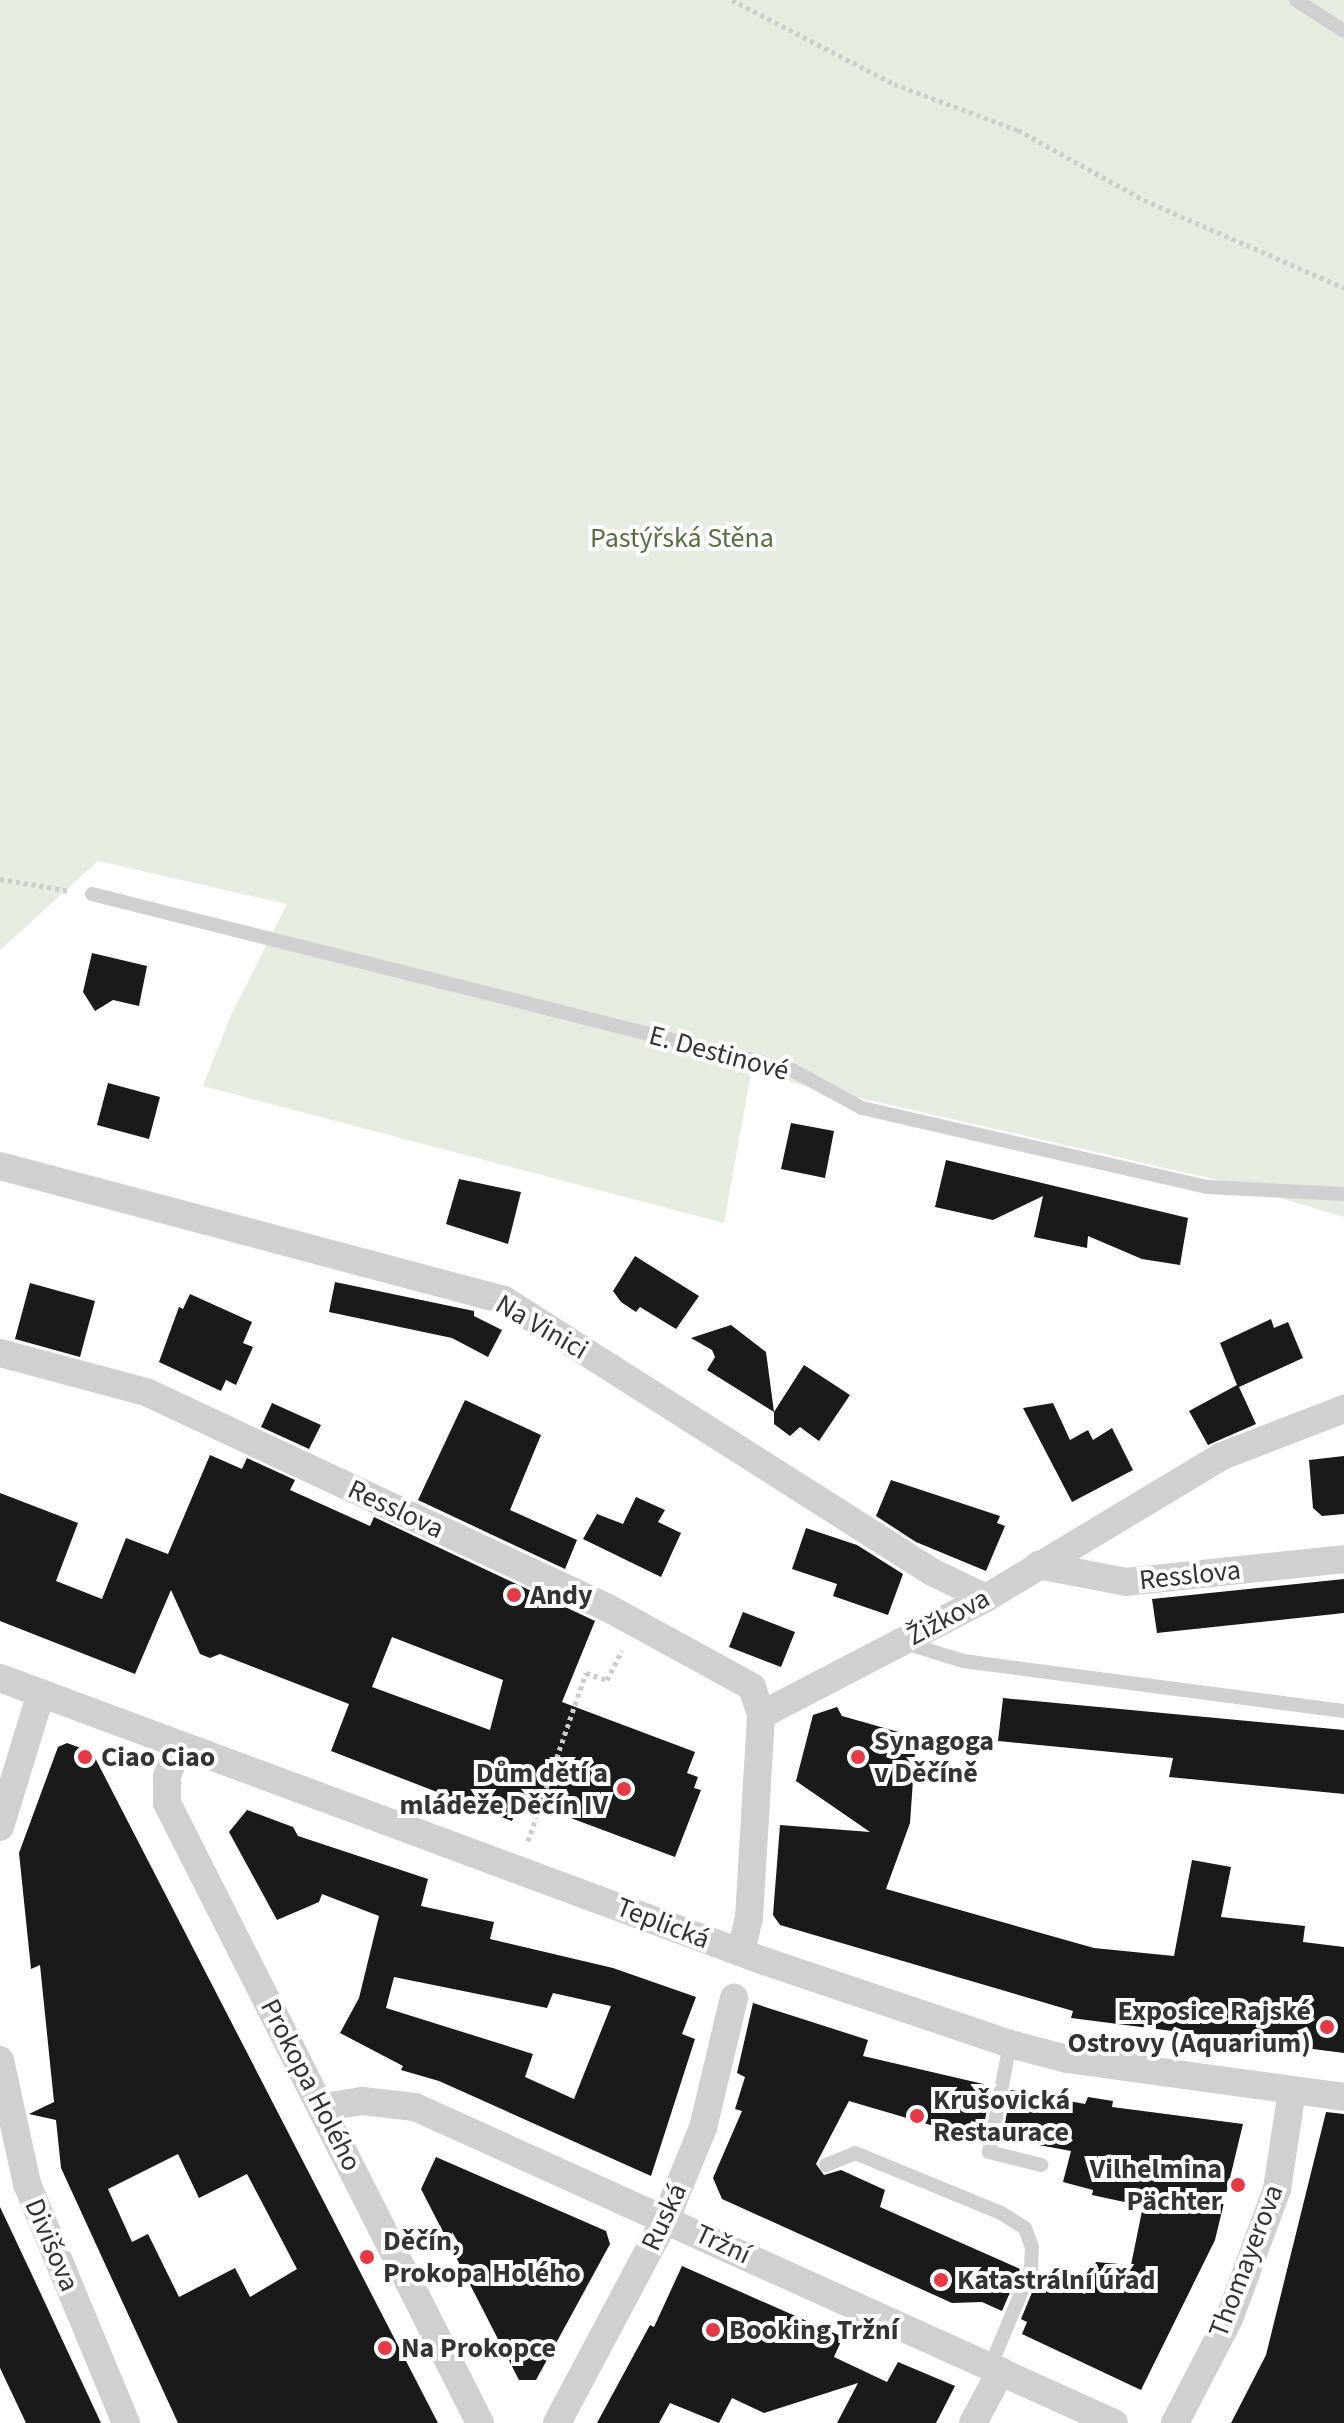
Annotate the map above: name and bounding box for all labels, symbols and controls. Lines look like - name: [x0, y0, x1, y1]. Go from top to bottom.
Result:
- park label: Pastýřská Stěna: [590, 521, 774, 555]
- street label: E. Destinové: [645, 1018, 793, 1088]
- street label: Na Vinici: [490, 1287, 594, 1367]
- street label: Resslova: [343, 1472, 449, 1546]
- street label: Resslova: [1138, 1553, 1242, 1597]
- place label: Andy: [530, 1578, 593, 1612]
- street label: Žižkova: [901, 1581, 995, 1653]
- marker: Andy: [505, 1586, 523, 1604]
- place label: Synagoga v Děčíně: [874, 1724, 994, 1790]
- place label: Ciao Ciao: [101, 1740, 215, 1774]
- marker: Ciao Ciao: [76, 1748, 94, 1766]
- marker: Synagoga v Děčíně: [849, 1748, 867, 1766]
- place label: Dům dětí a mládeže Děčín IV: [399, 1756, 608, 1822]
- marker: Dům dětí a mládeže Děčín IV: [615, 1780, 633, 1798]
- street label: Teplická: [612, 1890, 714, 1956]
- street label: Prokopa Holého: [253, 1993, 369, 2177]
- place label: Exposice Rajské Ostrovy (Aquarium): [1067, 1994, 1311, 2060]
- marker: Exposice Rajské Ostrovy (Aquarium): [1318, 2018, 1336, 2036]
- place label: Krušovická Restaurace: [933, 2083, 1070, 2149]
- marker: Krušovická Restaurace: [908, 2107, 926, 2125]
- place label: Vilhelmina Pächter: [1090, 2152, 1222, 2218]
- marker: Vilhelmina Pächter: [1229, 2176, 1247, 2194]
- street label: Ruská: [634, 2178, 694, 2256]
- street label: Thomayerova: [1202, 2180, 1290, 2342]
- street label: Divišova: [17, 2194, 87, 2296]
- street label: Tržní: [690, 2217, 756, 2271]
- place label: Děčín, Prokopa Holého: [383, 2224, 581, 2290]
- marker: Děčín, Prokopa Holého: [358, 2248, 376, 2266]
- place label: Katastrální úřad: [957, 2263, 1155, 2297]
- marker: Katastrální úřad: [932, 2271, 950, 2289]
- place label: Booking Tržní: [729, 2313, 899, 2347]
- marker: Booking Tržní: [704, 2321, 722, 2339]
- place label: Na Prokopce: [401, 2331, 556, 2365]
- marker: Na Prokopce: [376, 2339, 394, 2357]

